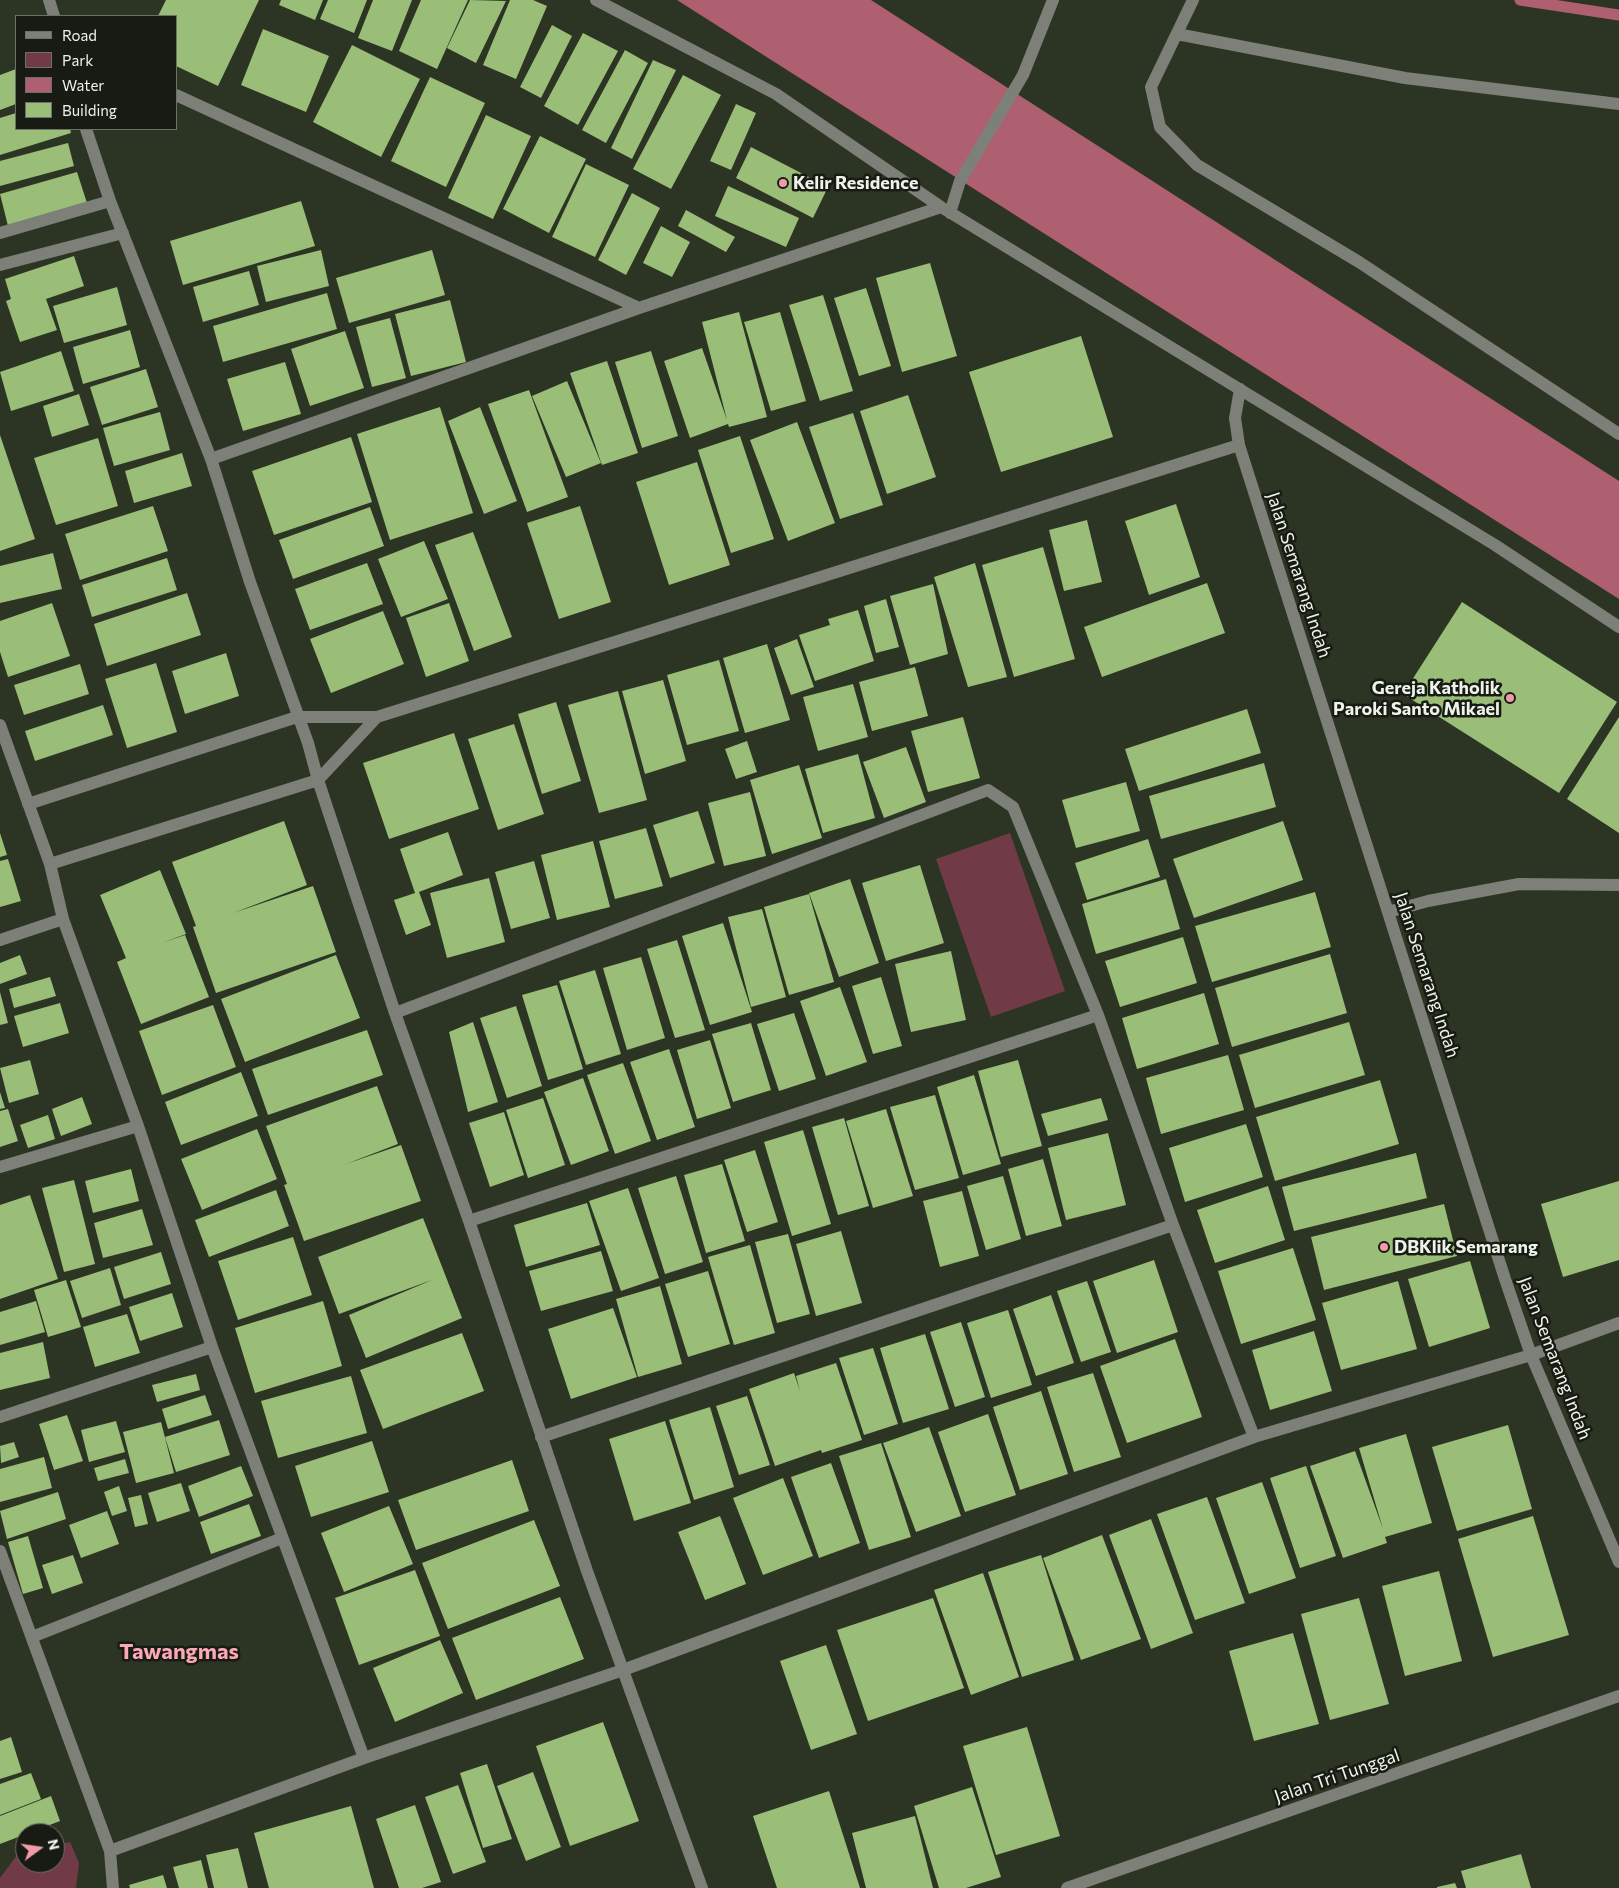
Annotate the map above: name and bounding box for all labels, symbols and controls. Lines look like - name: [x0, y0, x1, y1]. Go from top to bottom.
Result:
- legend: [15, 15, 178, 130]
- text: Road: [62, 26, 97, 44]
- text: Park: [62, 51, 93, 69]
- text: Water: [62, 76, 104, 94]
- text: Building: [62, 101, 117, 119]
- place label: Kelir Residence: [793, 172, 918, 194]
- marker: Kelir Residence: [777, 177, 789, 189]
- street label: Jalan Semarang Indah: [1262, 489, 1336, 661]
- place label: Gereja Katholik Paroki Santo Mikael: [1333, 677, 1500, 720]
- marker: Gereja Katholik Paroki Santo Mikael: [1504, 692, 1516, 704]
- street label: Jalan Semarang Indah: [1390, 889, 1464, 1061]
- place label: DBKlik Semarang: [1394, 1236, 1538, 1258]
- marker: DBKlik Semarang: [1378, 1241, 1390, 1253]
- street label: Jalan Semarang Indah: [1514, 1273, 1596, 1443]
- district label: Tawangmas: [119, 1639, 239, 1665]
- street label: Jalan Tri Tunggal: [1271, 1744, 1403, 1808]
- north arrow: [15, 1823, 65, 1873]
- text: N: [45, 1837, 64, 1852]

